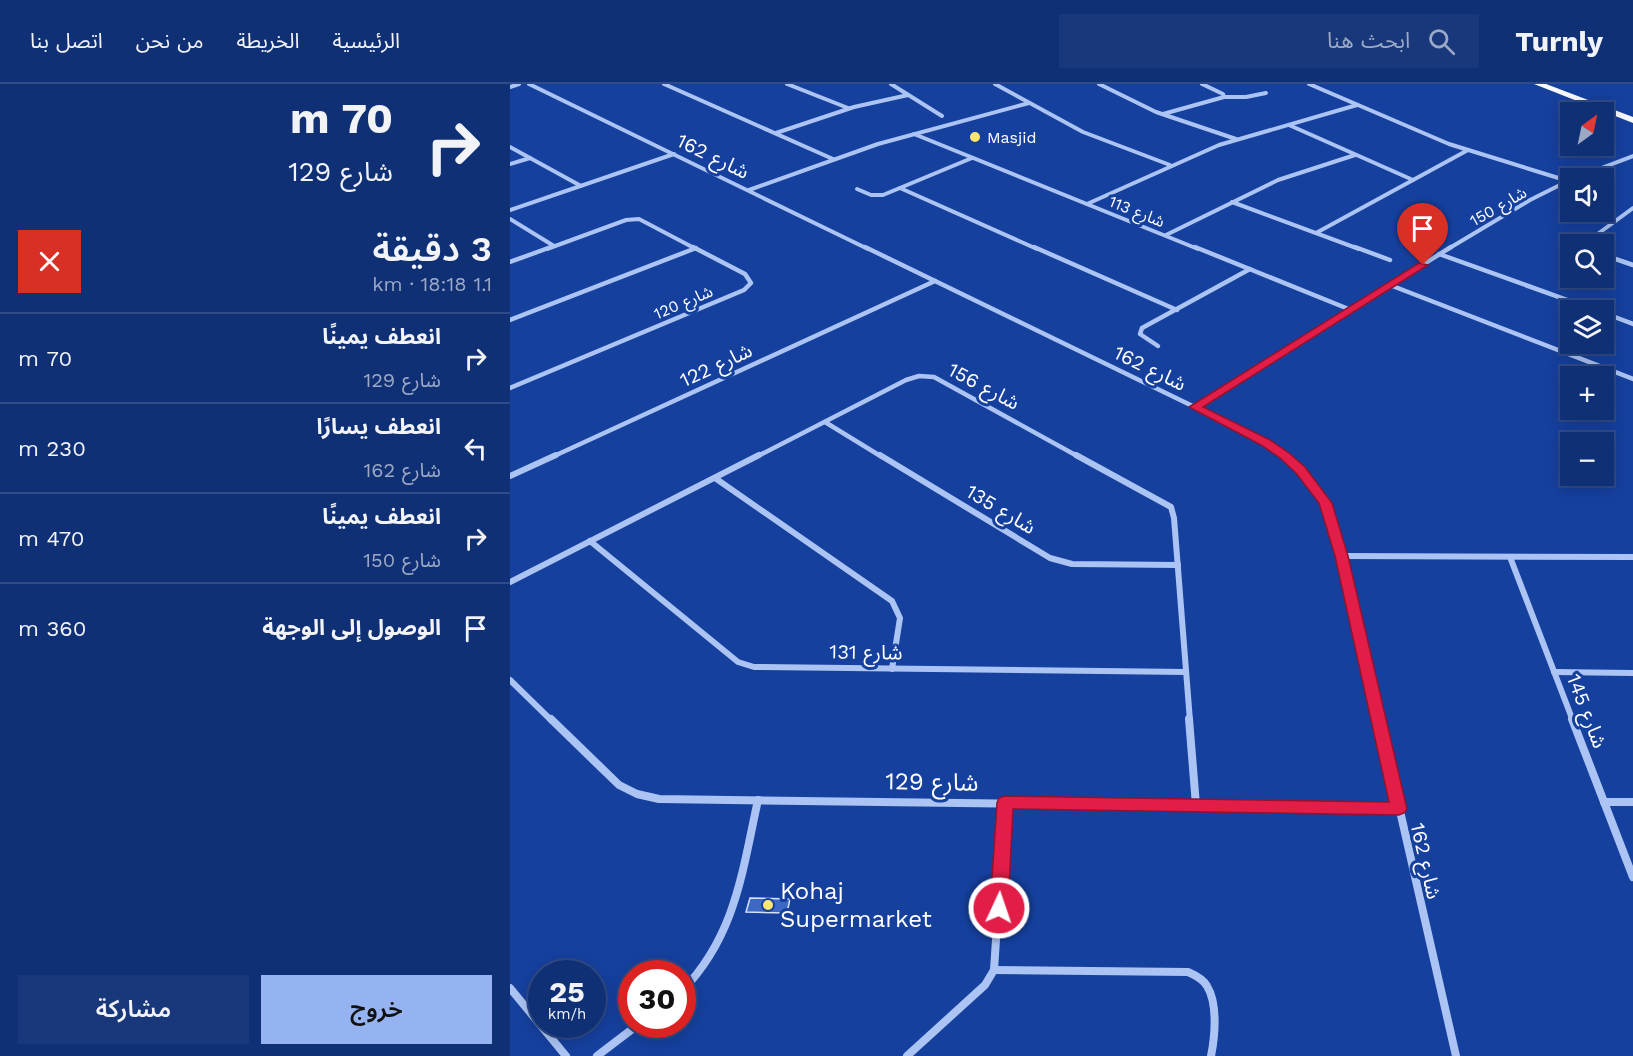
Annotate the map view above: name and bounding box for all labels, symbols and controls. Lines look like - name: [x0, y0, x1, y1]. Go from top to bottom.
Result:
- search box: [1059, 14, 1479, 68]
- icon: search: [1425, 25, 1458, 58]
- text: Turnly: [1515, 25, 1603, 58]
- text: اتصل بنا: [30, 28, 103, 53]
- text: من نحن: [136, 28, 204, 53]
- text: الخريطة: [237, 28, 299, 53]
- text: الرئيسية: [332, 28, 400, 53]
- text: ابحث هنا: [1327, 28, 1410, 53]
- text: 70 m: [290, 94, 393, 143]
- north arrow: [1560, 102, 1614, 156]
- map controls: [1560, 102, 1614, 486]
- icon: right: [414, 108, 492, 186]
- street label: شارع 162: [672, 128, 753, 186]
- place label: Masjid: [987, 128, 1037, 147]
- marker: Masjid: [968, 130, 982, 144]
- text: شارع 129: [288, 156, 393, 188]
- button: sound: [1560, 168, 1614, 222]
- street label: شارع 150: [1467, 183, 1531, 233]
- street label: شارع 113: [1105, 192, 1167, 234]
- pin: [1397, 203, 1448, 265]
- icon: arrive: [1406, 212, 1439, 245]
- text: 3 دقيقة: [372, 228, 492, 270]
- button: close: [18, 230, 81, 293]
- button: search: [1560, 234, 1614, 288]
- text: 1.1 km · 18:18: [372, 272, 492, 296]
- street label: شارع 120: [651, 282, 717, 326]
- button: layers: [1560, 300, 1614, 354]
- text: انعطف يمينًا: [322, 324, 441, 349]
- street label: شارع 122: [676, 338, 757, 395]
- street label: شارع 162: [1109, 340, 1190, 398]
- icon: right: [459, 342, 492, 375]
- text: 70 m: [18, 346, 72, 371]
- street label: شارع 156: [943, 357, 1024, 417]
- button: +: [1560, 366, 1614, 420]
- text: شارع 129: [363, 368, 441, 392]
- text: انعطف يسارًا: [317, 414, 441, 439]
- icon: left: [459, 432, 492, 465]
- button: −: [1560, 432, 1614, 486]
- text: 230 m: [18, 436, 86, 461]
- text: شارع 162: [364, 458, 441, 482]
- street label: شارع 135: [960, 479, 1040, 542]
- text: انعطف يمينًا: [322, 504, 441, 529]
- icon: right: [459, 522, 492, 555]
- text: 470 m: [18, 526, 84, 551]
- text: شارع 150: [363, 548, 441, 572]
- icon: arrive: [459, 612, 492, 645]
- text: الوصول إلى الوجهة: [262, 615, 441, 640]
- text: 360 m: [18, 616, 86, 641]
- street label: شارع 131: [829, 639, 903, 668]
- street label: شارع 145: [1559, 671, 1612, 753]
- street label: شارع 129: [885, 767, 979, 800]
- street label: شارع 162: [1403, 821, 1446, 902]
- position arrow: [967, 876, 1031, 940]
- place label: Kohaj Supermarket: [780, 877, 932, 933]
- marker: Kohaj Supermarket: [761, 898, 775, 912]
- speed limit sign: 30: [618, 960, 696, 1038]
- text: 25: [549, 974, 585, 1009]
- button: مشاركة: [18, 975, 249, 1044]
- button: خروج: [261, 975, 492, 1044]
- text: km/h: [548, 1005, 586, 1023]

